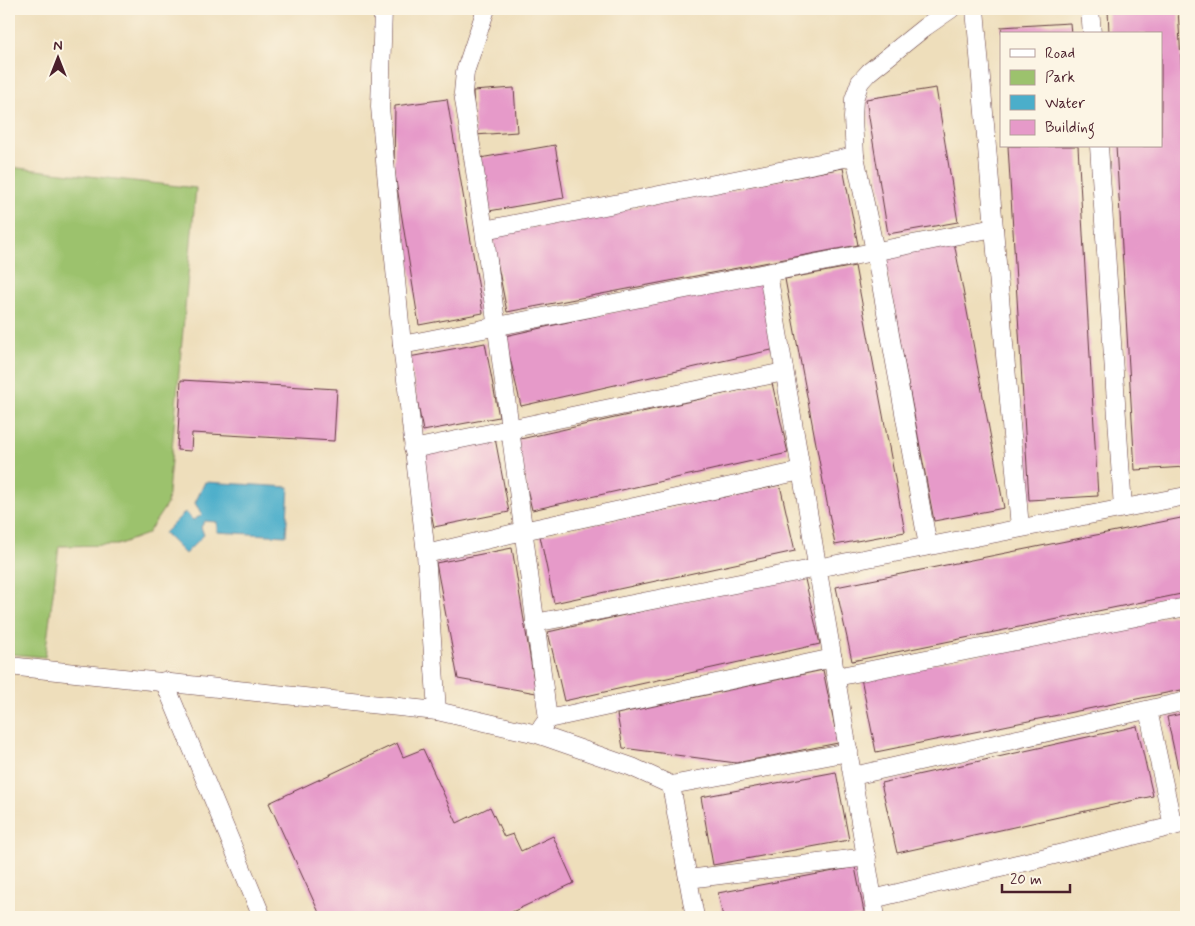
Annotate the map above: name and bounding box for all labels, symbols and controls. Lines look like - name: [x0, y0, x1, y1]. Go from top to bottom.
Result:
- north arrow: [32, 32, 82, 82]
- legend: [1000, 32, 1162, 148]
- text: N: [53, 37, 63, 55]
- text: Road: [1045, 44, 1075, 64]
- text: Park: [1045, 68, 1075, 88]
- text: Water: [1045, 94, 1085, 114]
- text: Building: [1045, 118, 1095, 139]
- scale bar: [1002, 861, 1070, 893]
- text: 20 m: [1010, 870, 1042, 890]

